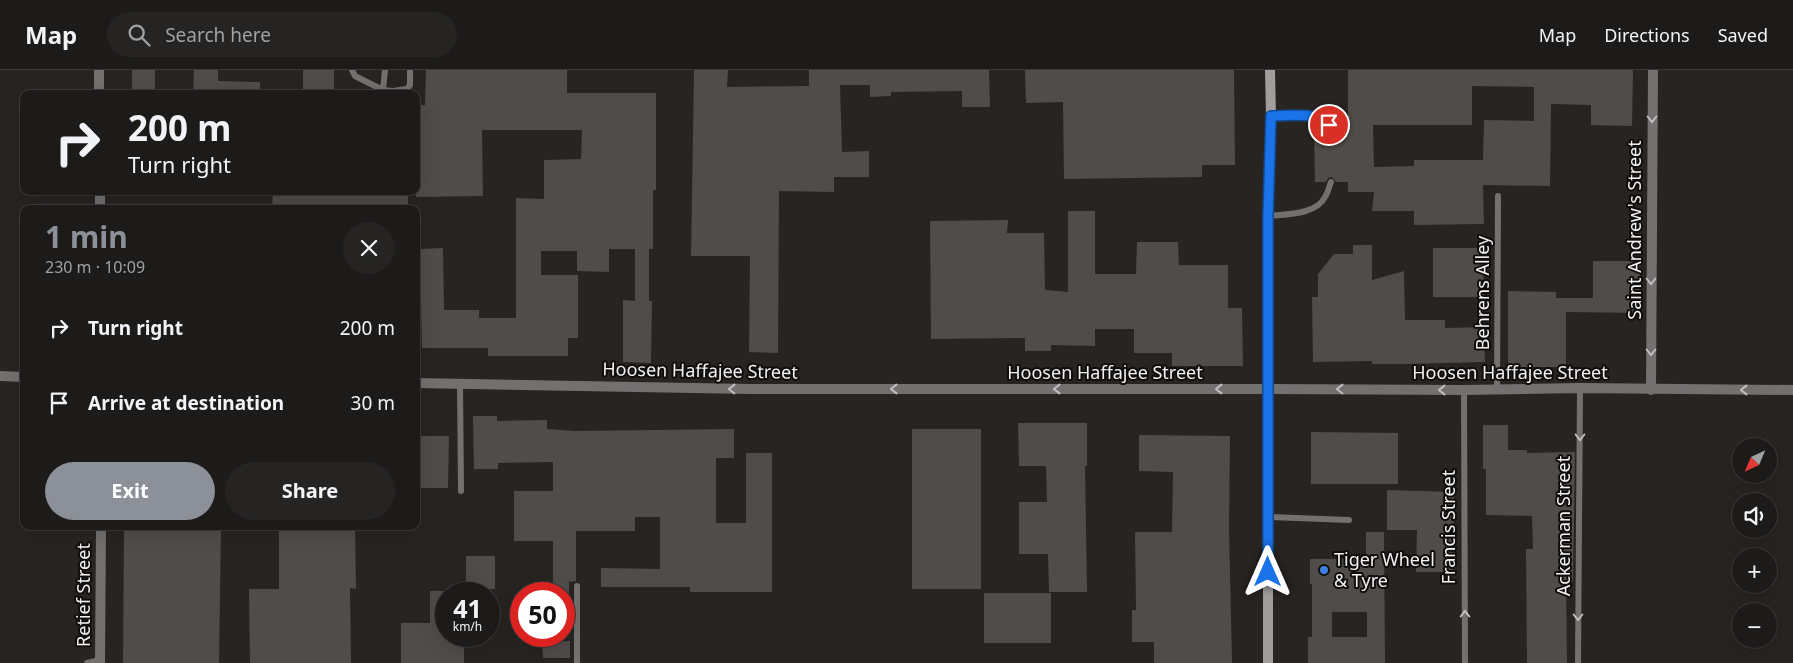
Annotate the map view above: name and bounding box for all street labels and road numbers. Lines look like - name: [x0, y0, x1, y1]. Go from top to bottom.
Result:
- street label: Saint Andrew's Street: [1622, 140, 1646, 320]
- street label: Behrens Alley: [1470, 235, 1494, 350]
- street label: Hoosen Haffajee Street: [602, 356, 798, 384]
- street label: Hoosen Haffajee Street: [1007, 360, 1203, 384]
- street label: Hoosen Haffajee Street: [1412, 360, 1608, 384]
- street label: Ackerman Street: [1551, 455, 1575, 596]
- street label: Francis Street: [1436, 469, 1460, 584]
- street label: Retief Street: [71, 543, 95, 647]

